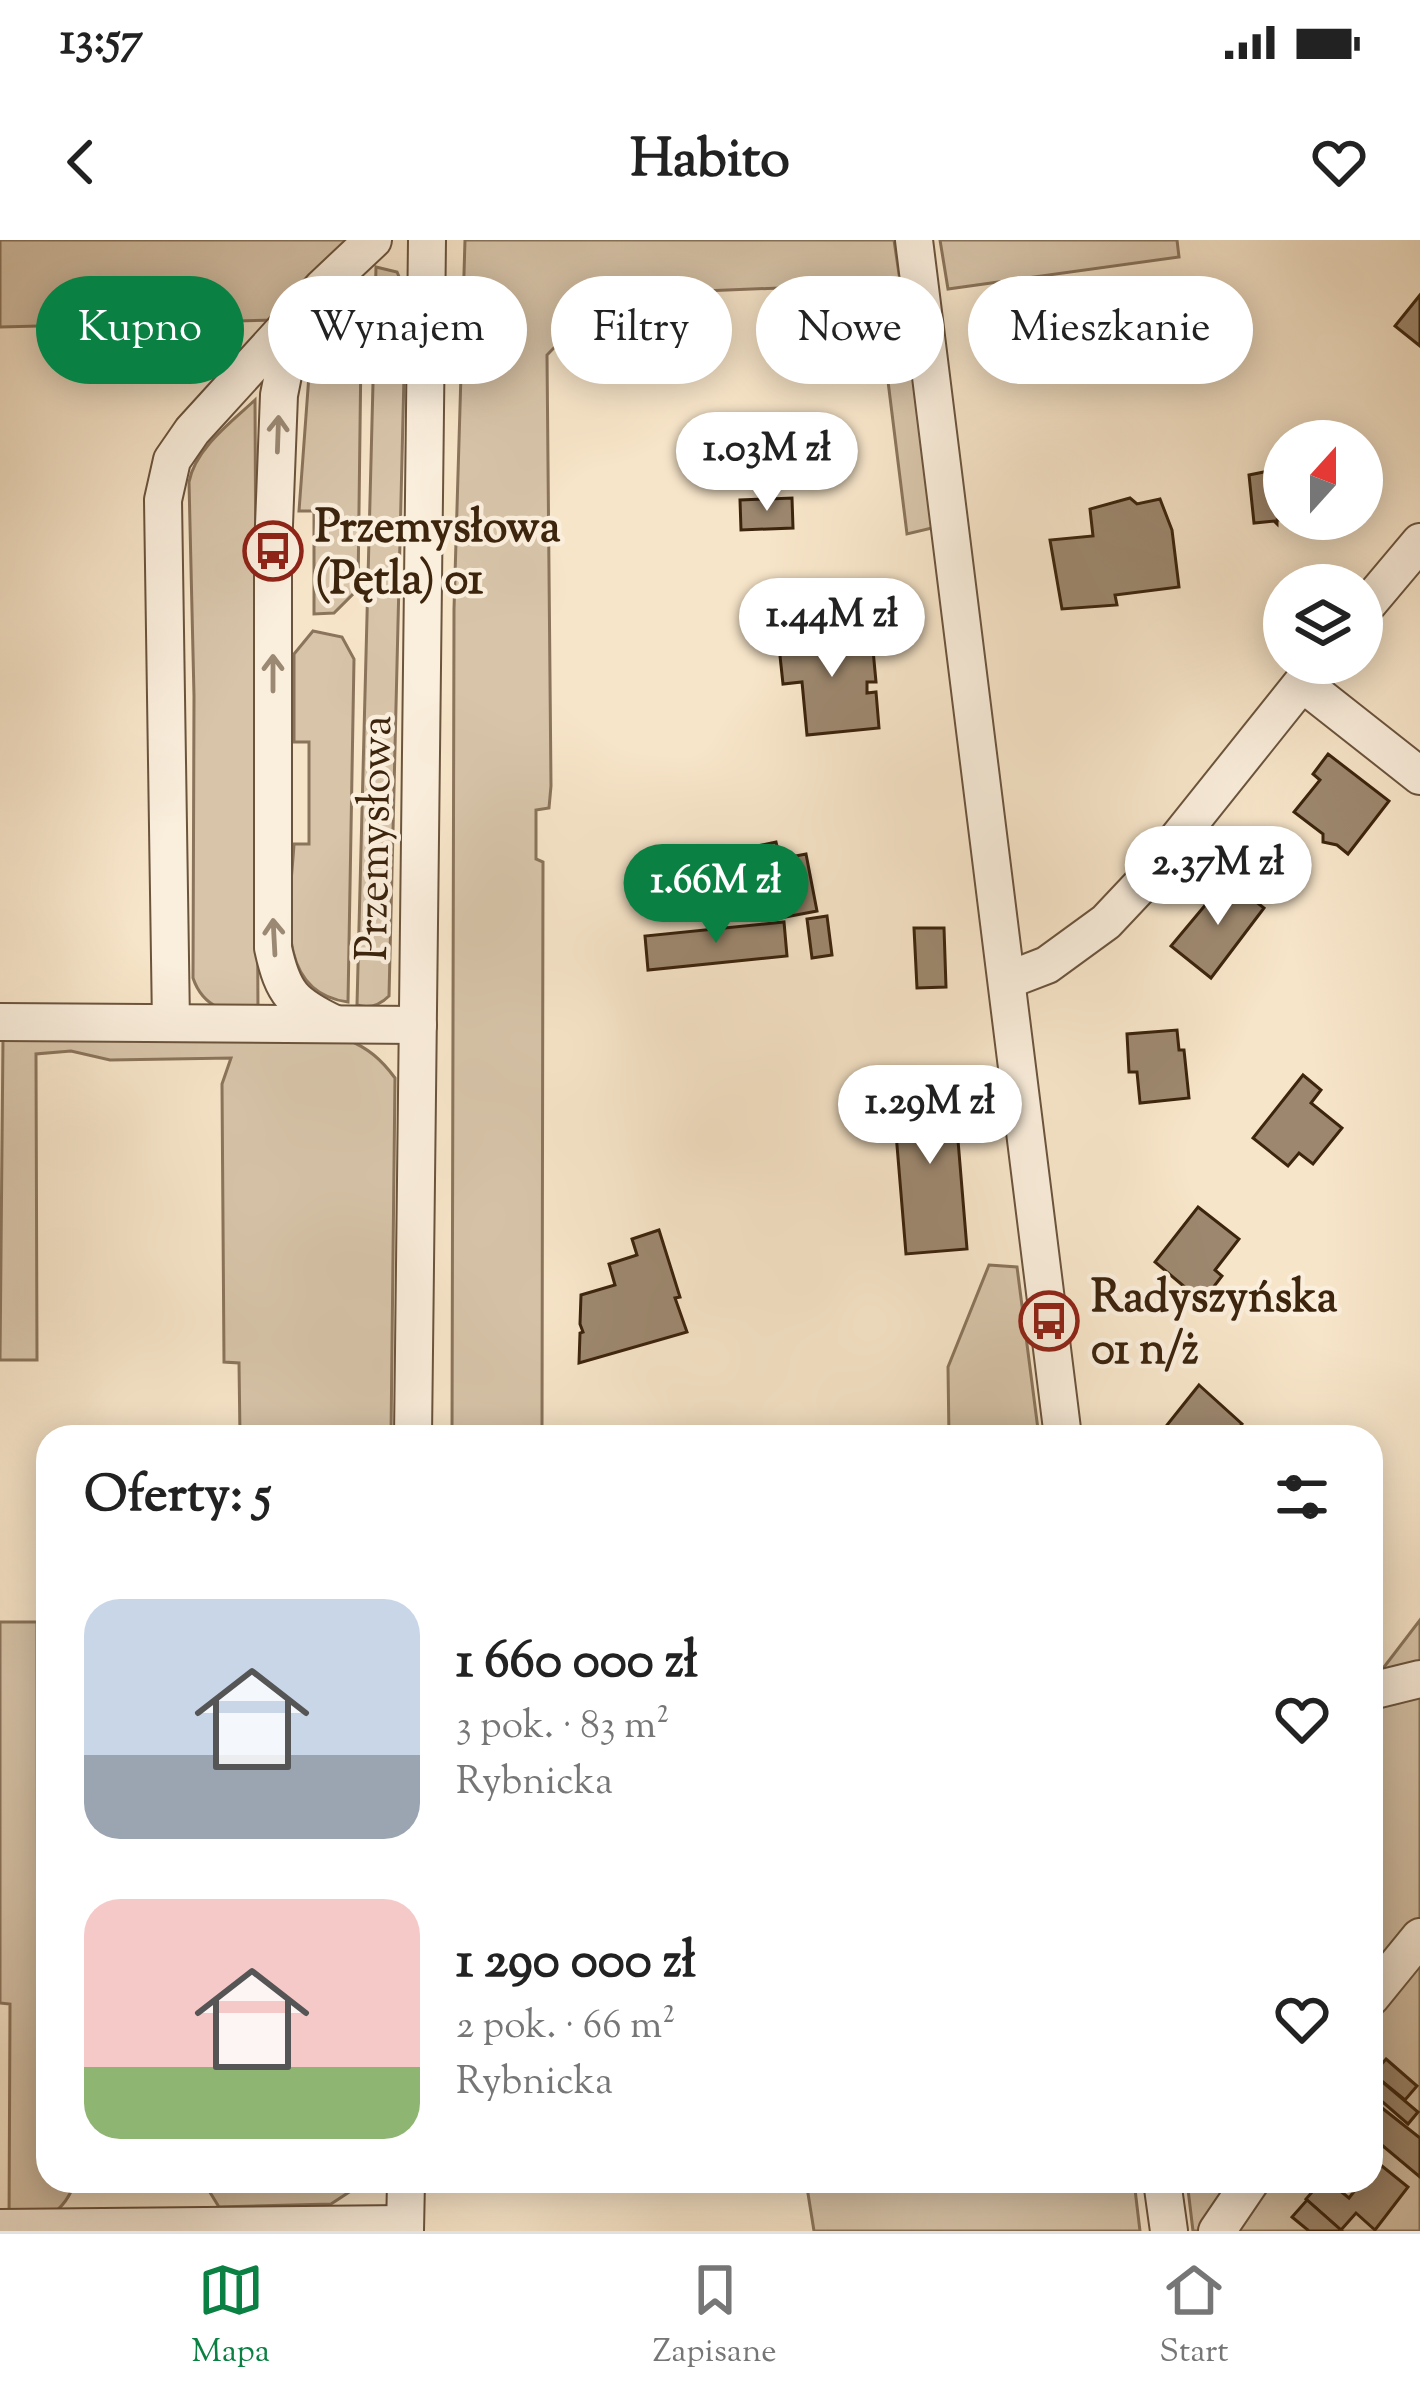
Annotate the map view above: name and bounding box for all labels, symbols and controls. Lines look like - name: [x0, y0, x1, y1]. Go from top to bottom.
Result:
- text: 13:57: [60, 10, 143, 75]
- text: Habito: [630, 123, 790, 201]
- icon: back: [48, 129, 114, 195]
- icon: heart: [1306, 129, 1372, 195]
- chip: Kupno: [36, 276, 244, 384]
- chip: Wynajem: [268, 276, 527, 384]
- chip: Filtry: [551, 276, 732, 384]
- chip: Nowe: [756, 276, 944, 384]
- chip: Mieszkanie: [968, 276, 1253, 384]
- pin: 1.03M zł: [643, 412, 891, 514]
- one-way arrow: [266, 415, 289, 454]
- north arrow: [1263, 420, 1383, 540]
- map controls: [1263, 420, 1383, 684]
- text: 1.03M zł: [703, 423, 831, 479]
- place label: Przemysłowa (Pętla) 01: [315, 498, 561, 615]
- bus stop icon: Przemysłowa (Pętla) 01: [242, 520, 304, 582]
- button: layers: [1263, 564, 1383, 684]
- pin: 1.44M zł: [708, 578, 956, 680]
- text: 1.44M zł: [766, 589, 898, 645]
- one-way arrow: [262, 654, 284, 693]
- street label: Przemysłowa: [343, 715, 412, 961]
- pin: 2.37M zł: [1094, 826, 1342, 928]
- text: 2.37M zł: [1152, 837, 1284, 893]
- pin: 1.66M zł: [592, 844, 840, 946]
- text: 1.66M zł: [651, 855, 781, 911]
- one-way arrow: [262, 918, 285, 957]
- pin: 1.29M zł: [806, 1065, 1054, 1167]
- text: 1.29M zł: [865, 1076, 995, 1132]
- place label: Radyszyńska 01 n/ż: [1091, 1268, 1338, 1385]
- bus stop icon: Radyszyńska 01 n/ż: [1018, 1290, 1080, 1352]
- text: Oferty: 5: [84, 1461, 271, 1534]
- icon: filters: [1269, 1464, 1335, 1530]
- text: 1 660 000 zł: [456, 1627, 698, 1700]
- icon: home: [180, 1647, 324, 1791]
- icon: heart: [1269, 1686, 1335, 1752]
- text: 3 pok. · 83 m²: [456, 1700, 669, 1756]
- text: Rybnicka: [456, 1756, 613, 1812]
- text: 1 290 000 zł: [456, 1927, 696, 2000]
- icon: home: [180, 1947, 324, 2091]
- icon: heart: [1269, 1986, 1335, 2052]
- text: 2 pok. · 66 m²: [456, 2000, 675, 2056]
- text: Rybnicka: [456, 2056, 613, 2112]
- tab: Mapa: [191, 2257, 270, 2377]
- tab: Zapisane: [653, 2257, 777, 2377]
- tab: Start: [1159, 2257, 1229, 2377]

